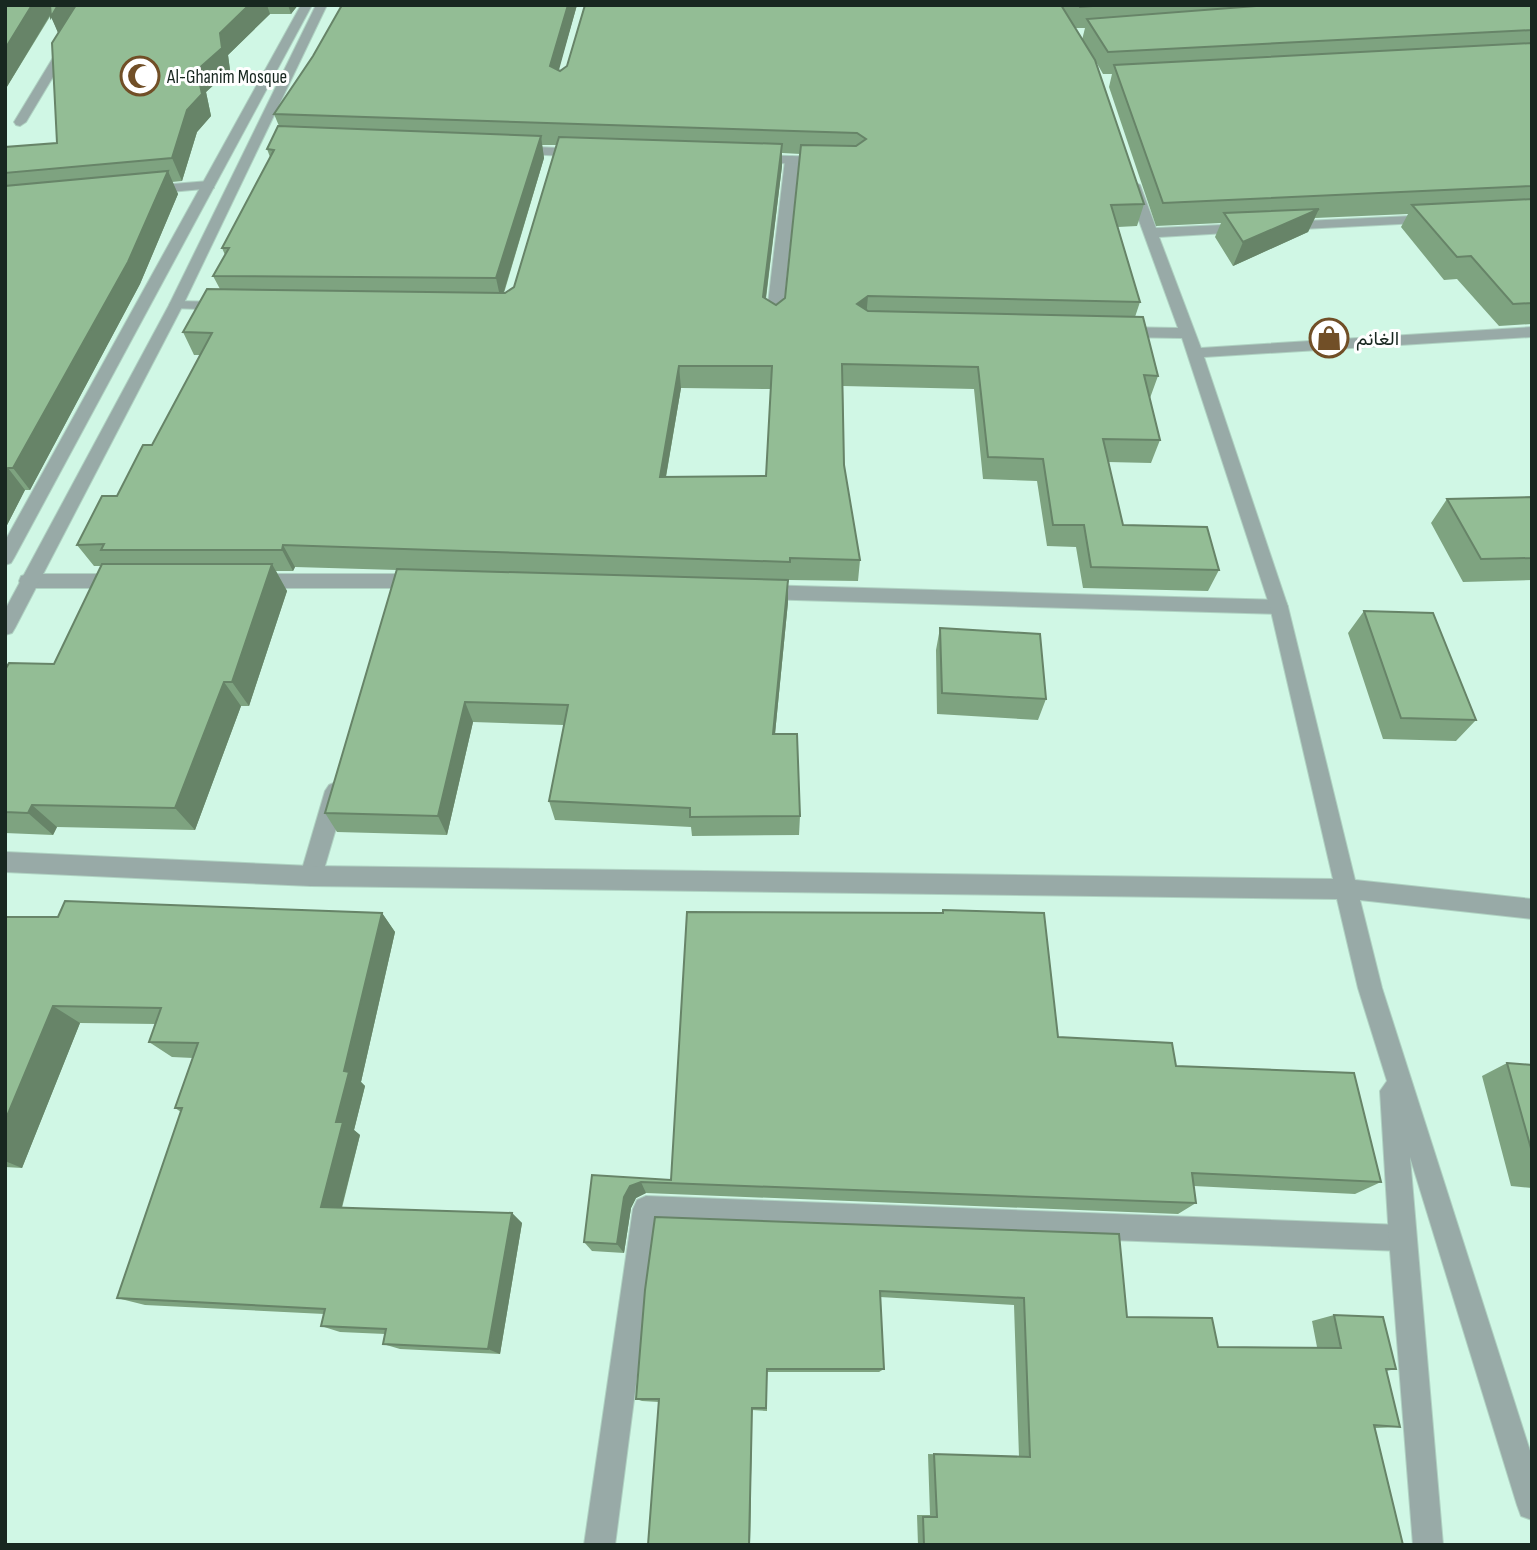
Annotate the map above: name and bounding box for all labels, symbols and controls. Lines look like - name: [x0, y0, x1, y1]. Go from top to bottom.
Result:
- mosque icon: Al-Ghanim Mosque: [119, 55, 161, 97]
- place label: Al-Ghanim Mosque: [166, 66, 287, 89]
- shop icon: الغانم: [1308, 317, 1350, 359]
- place label: الغانم: [1356, 328, 1399, 351]

